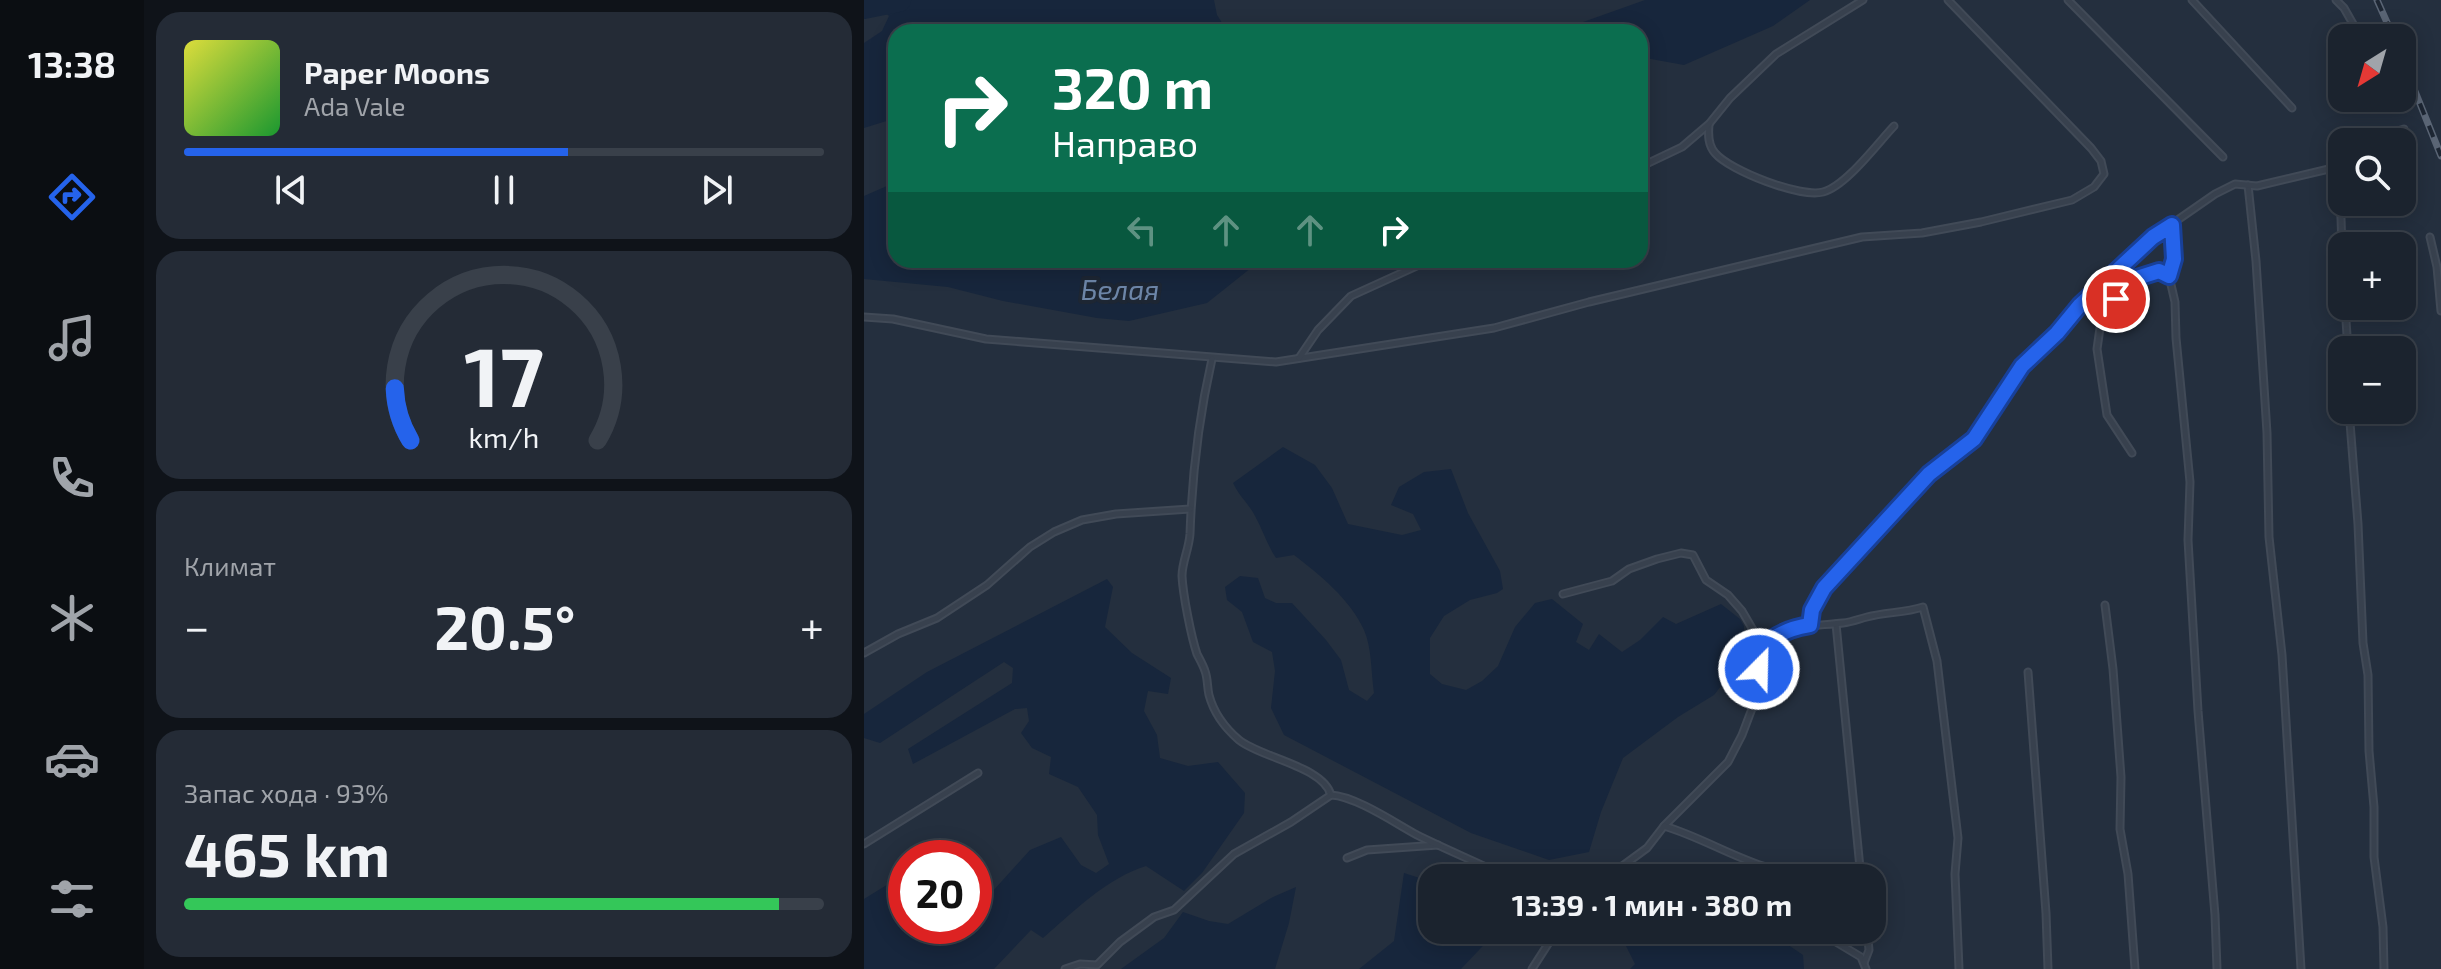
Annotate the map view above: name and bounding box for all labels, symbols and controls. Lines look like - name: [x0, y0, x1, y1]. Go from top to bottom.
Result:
- north arrow: [2328, 24, 2416, 112]
- map controls: [2328, 24, 2416, 424]
- text: 13:38: [28, 42, 116, 85]
- text: 320 m: [1052, 53, 1213, 120]
- text: Paper Moons: [304, 54, 490, 90]
- icon: right: [920, 56, 1024, 160]
- text: Ada Vale: [304, 90, 406, 121]
- text: Направо: [1052, 121, 1198, 164]
- button: search: [2328, 128, 2416, 216]
- icon: previous: [269, 168, 313, 212]
- icon: pause: [482, 168, 526, 212]
- icon: next: [695, 168, 739, 212]
- icon: directions: [44, 169, 100, 225]
- icon: left: [1120, 208, 1164, 252]
- icon: ahead: [1204, 208, 1248, 252]
- icon: ahead: [1288, 208, 1332, 252]
- icon: right: [1372, 208, 1416, 252]
- button: +: [2328, 232, 2416, 320]
- pin: [2082, 265, 2150, 333]
- water label: Белая: [1081, 272, 1159, 306]
- icon: arrive: [2094, 277, 2138, 321]
- icon: music: [44, 310, 100, 366]
- text: 17: [464, 323, 544, 423]
- button: −: [2328, 336, 2416, 424]
- text: km/h: [469, 419, 539, 454]
- icon: phone: [44, 450, 100, 506]
- text: Климат: [184, 550, 276, 581]
- icon: climate: [44, 590, 100, 646]
- text: 20.5°: [434, 590, 575, 662]
- text: −: [184, 599, 210, 652]
- text: +: [800, 599, 824, 652]
- position arrow: [1717, 627, 1801, 711]
- icon: car: [44, 731, 100, 787]
- text: Запас хода · 93%: [184, 777, 389, 808]
- text: 465 km: [184, 817, 390, 889]
- speed limit sign: 20: [888, 840, 992, 944]
- icon: filters: [44, 871, 100, 927]
- text: 13:39 · 1 мин · 380 m: [1512, 886, 1792, 922]

